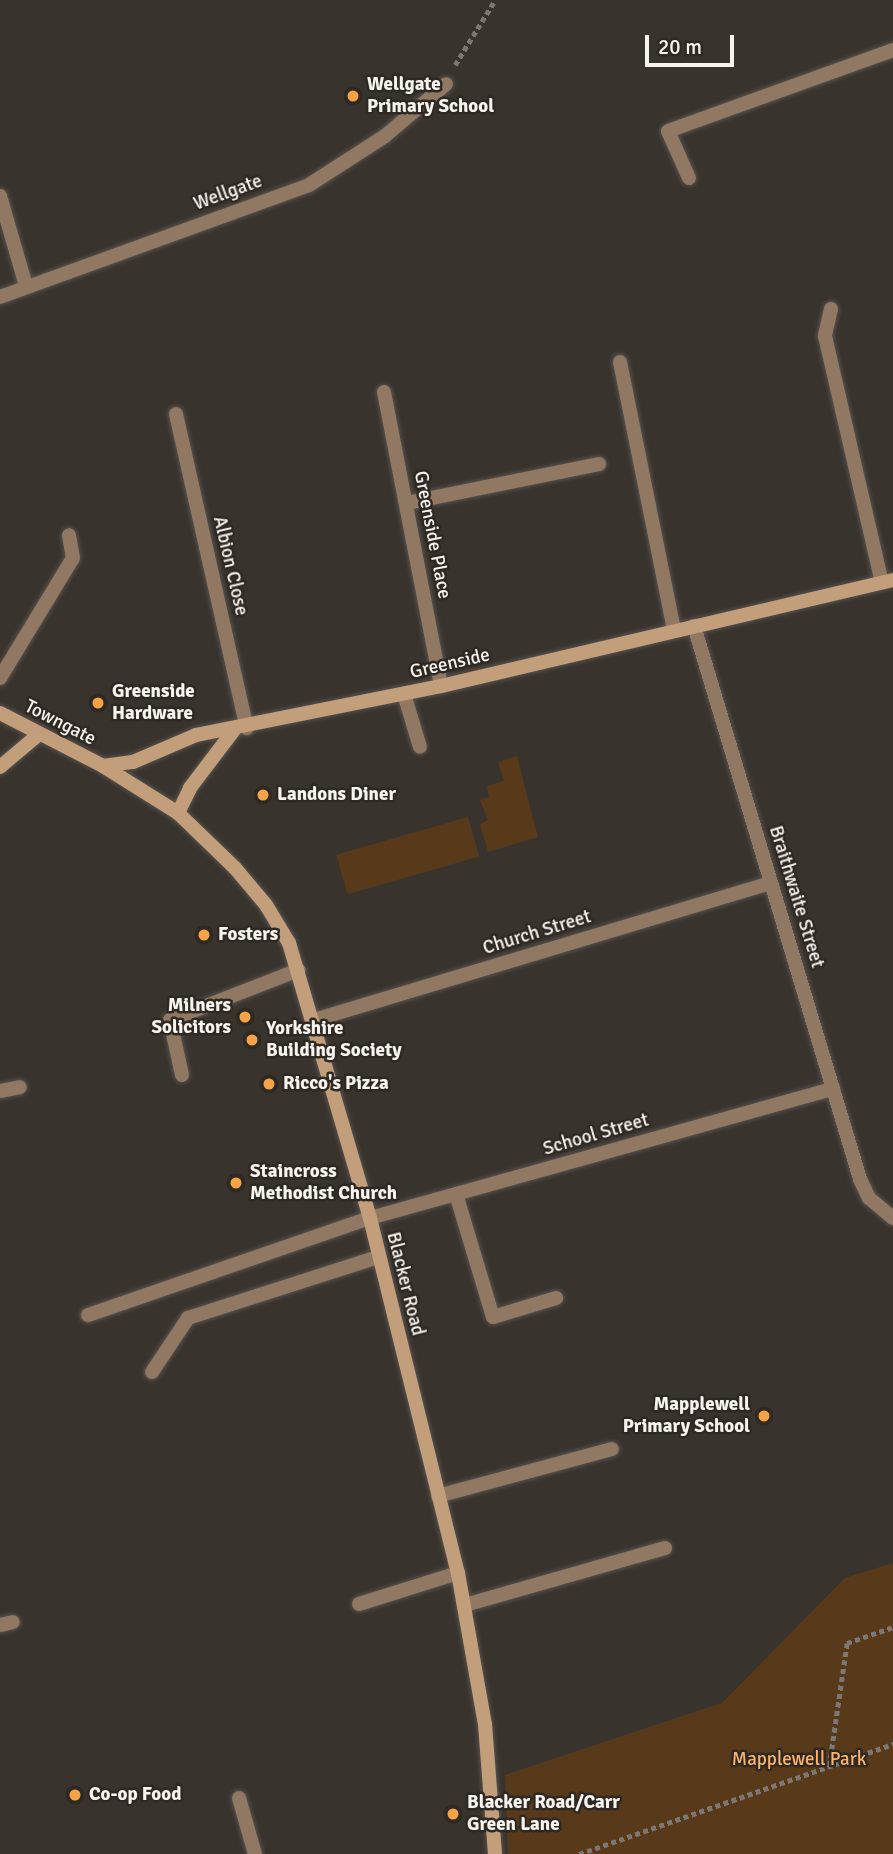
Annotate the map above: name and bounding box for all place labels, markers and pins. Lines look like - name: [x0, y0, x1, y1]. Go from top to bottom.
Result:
- place label: Wellgate Primary School: [367, 74, 494, 118]
- marker: Wellgate Primary School: [345, 88, 361, 104]
- place label: Greenside Hardware: [112, 681, 195, 725]
- marker: Greenside Hardware: [90, 695, 106, 711]
- place label: Landons Diner: [277, 784, 396, 806]
- marker: Landons Diner: [255, 787, 271, 803]
- place label: Fosters: [218, 924, 278, 946]
- marker: Fosters: [196, 927, 212, 943]
- place label: Milners Solicitors: [152, 995, 231, 1039]
- marker: Milners Solicitors: [237, 1009, 253, 1025]
- place label: Yorkshire Building Society: [266, 1018, 402, 1062]
- marker: Yorkshire Building Society: [244, 1032, 260, 1048]
- place label: Ricco's Pizza: [283, 1073, 389, 1095]
- marker: Ricco's Pizza: [261, 1076, 277, 1092]
- place label: Staincross Methodist Church: [250, 1161, 397, 1205]
- marker: Staincross Methodist Church: [228, 1175, 244, 1191]
- place label: Mapplewell Primary School: [623, 1394, 750, 1438]
- marker: Mapplewell Primary School: [756, 1408, 772, 1424]
- place label: Co-op Food: [89, 1784, 181, 1806]
- marker: Co-op Food: [67, 1787, 83, 1803]
- place label: Blacker Road/Carr Green Lane: [467, 1792, 620, 1836]
- marker: Blacker Road/Carr Green Lane: [445, 1806, 461, 1822]

